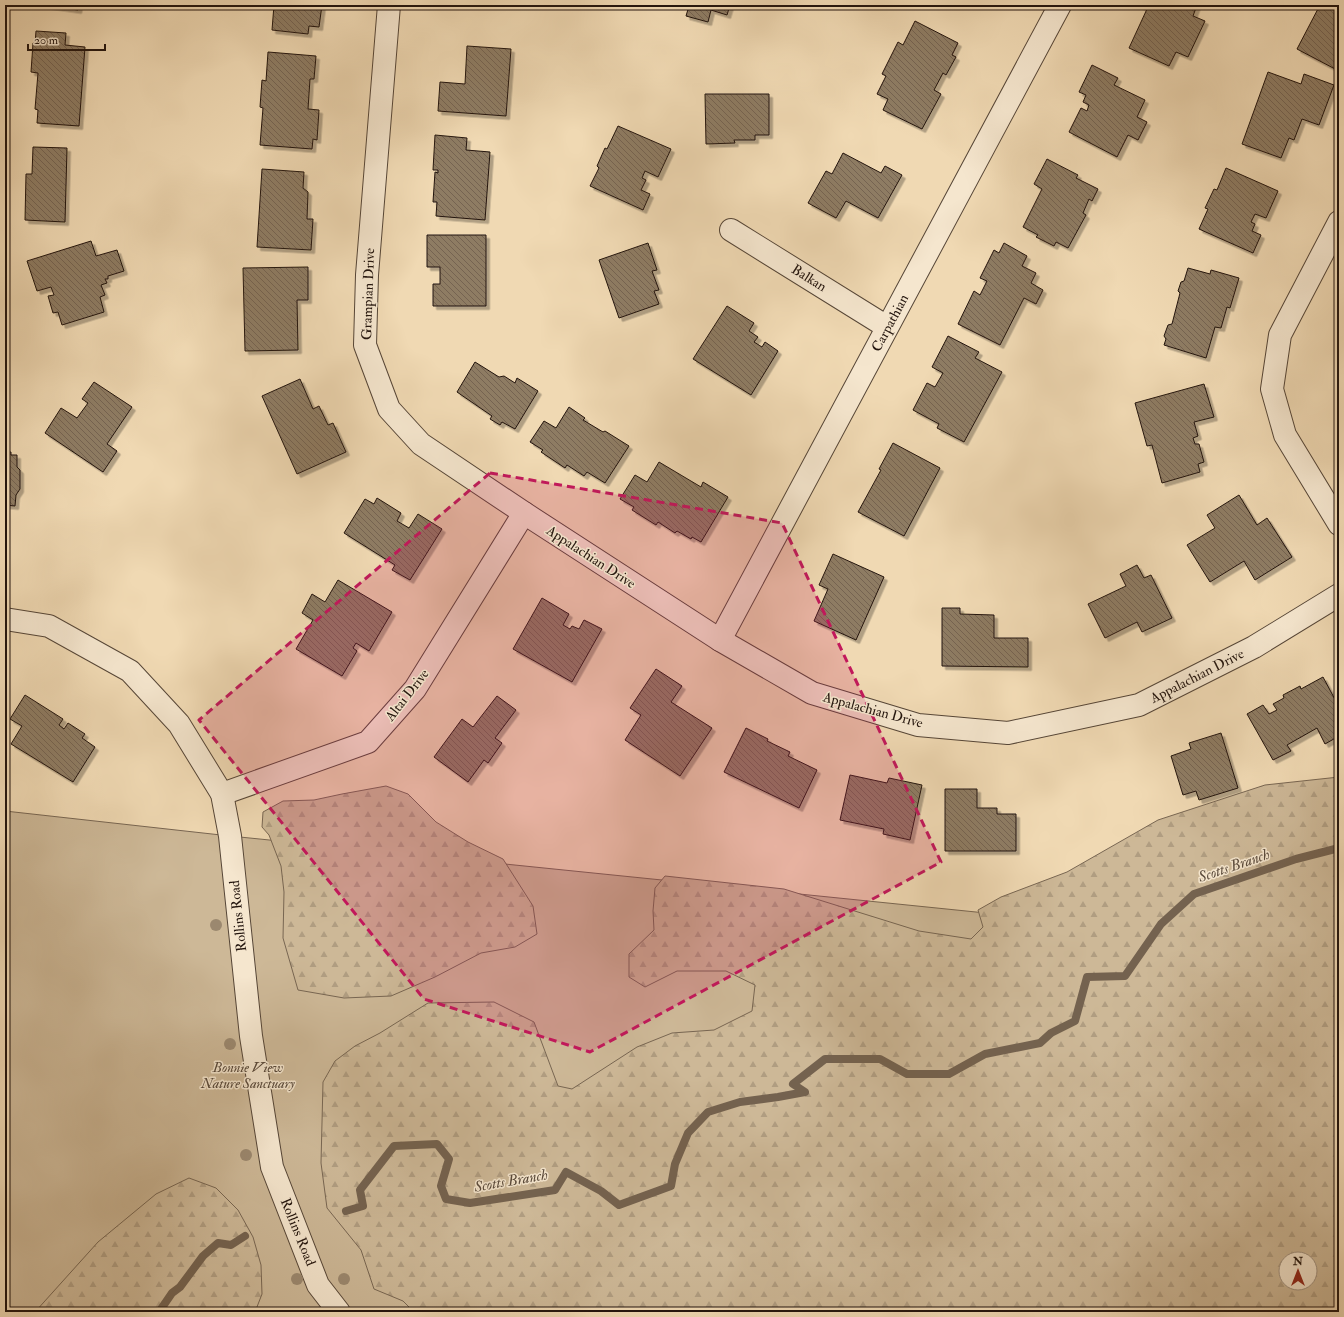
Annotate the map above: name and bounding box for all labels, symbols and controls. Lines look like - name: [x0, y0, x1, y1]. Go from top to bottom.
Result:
- scale bar: [28, 26, 105, 52]
- text: 20 m: [34, 33, 59, 48]
- street label: Grampian Drive: [358, 247, 379, 340]
- street label: Balkan: [788, 261, 830, 295]
- street label: Carpathian: [868, 291, 913, 355]
- street label: Appalachian Drive: [542, 521, 639, 593]
- street label: Appalachian Drive: [1146, 645, 1247, 708]
- street label: Altai Drive: [381, 665, 433, 725]
- street label: Appalachian Drive: [820, 688, 925, 733]
- water label: Scotts Branch: [1195, 845, 1272, 887]
- street label: Rollins Road: [226, 879, 250, 953]
- park label: Bonnie View Nature Sanctuary: [200, 1059, 295, 1092]
- water label: Scotts Branch: [472, 1165, 549, 1197]
- street label: Rollins Road: [277, 1196, 319, 1269]
- north arrow: [1278, 1251, 1318, 1291]
- text: N: [1292, 1255, 1304, 1268]

